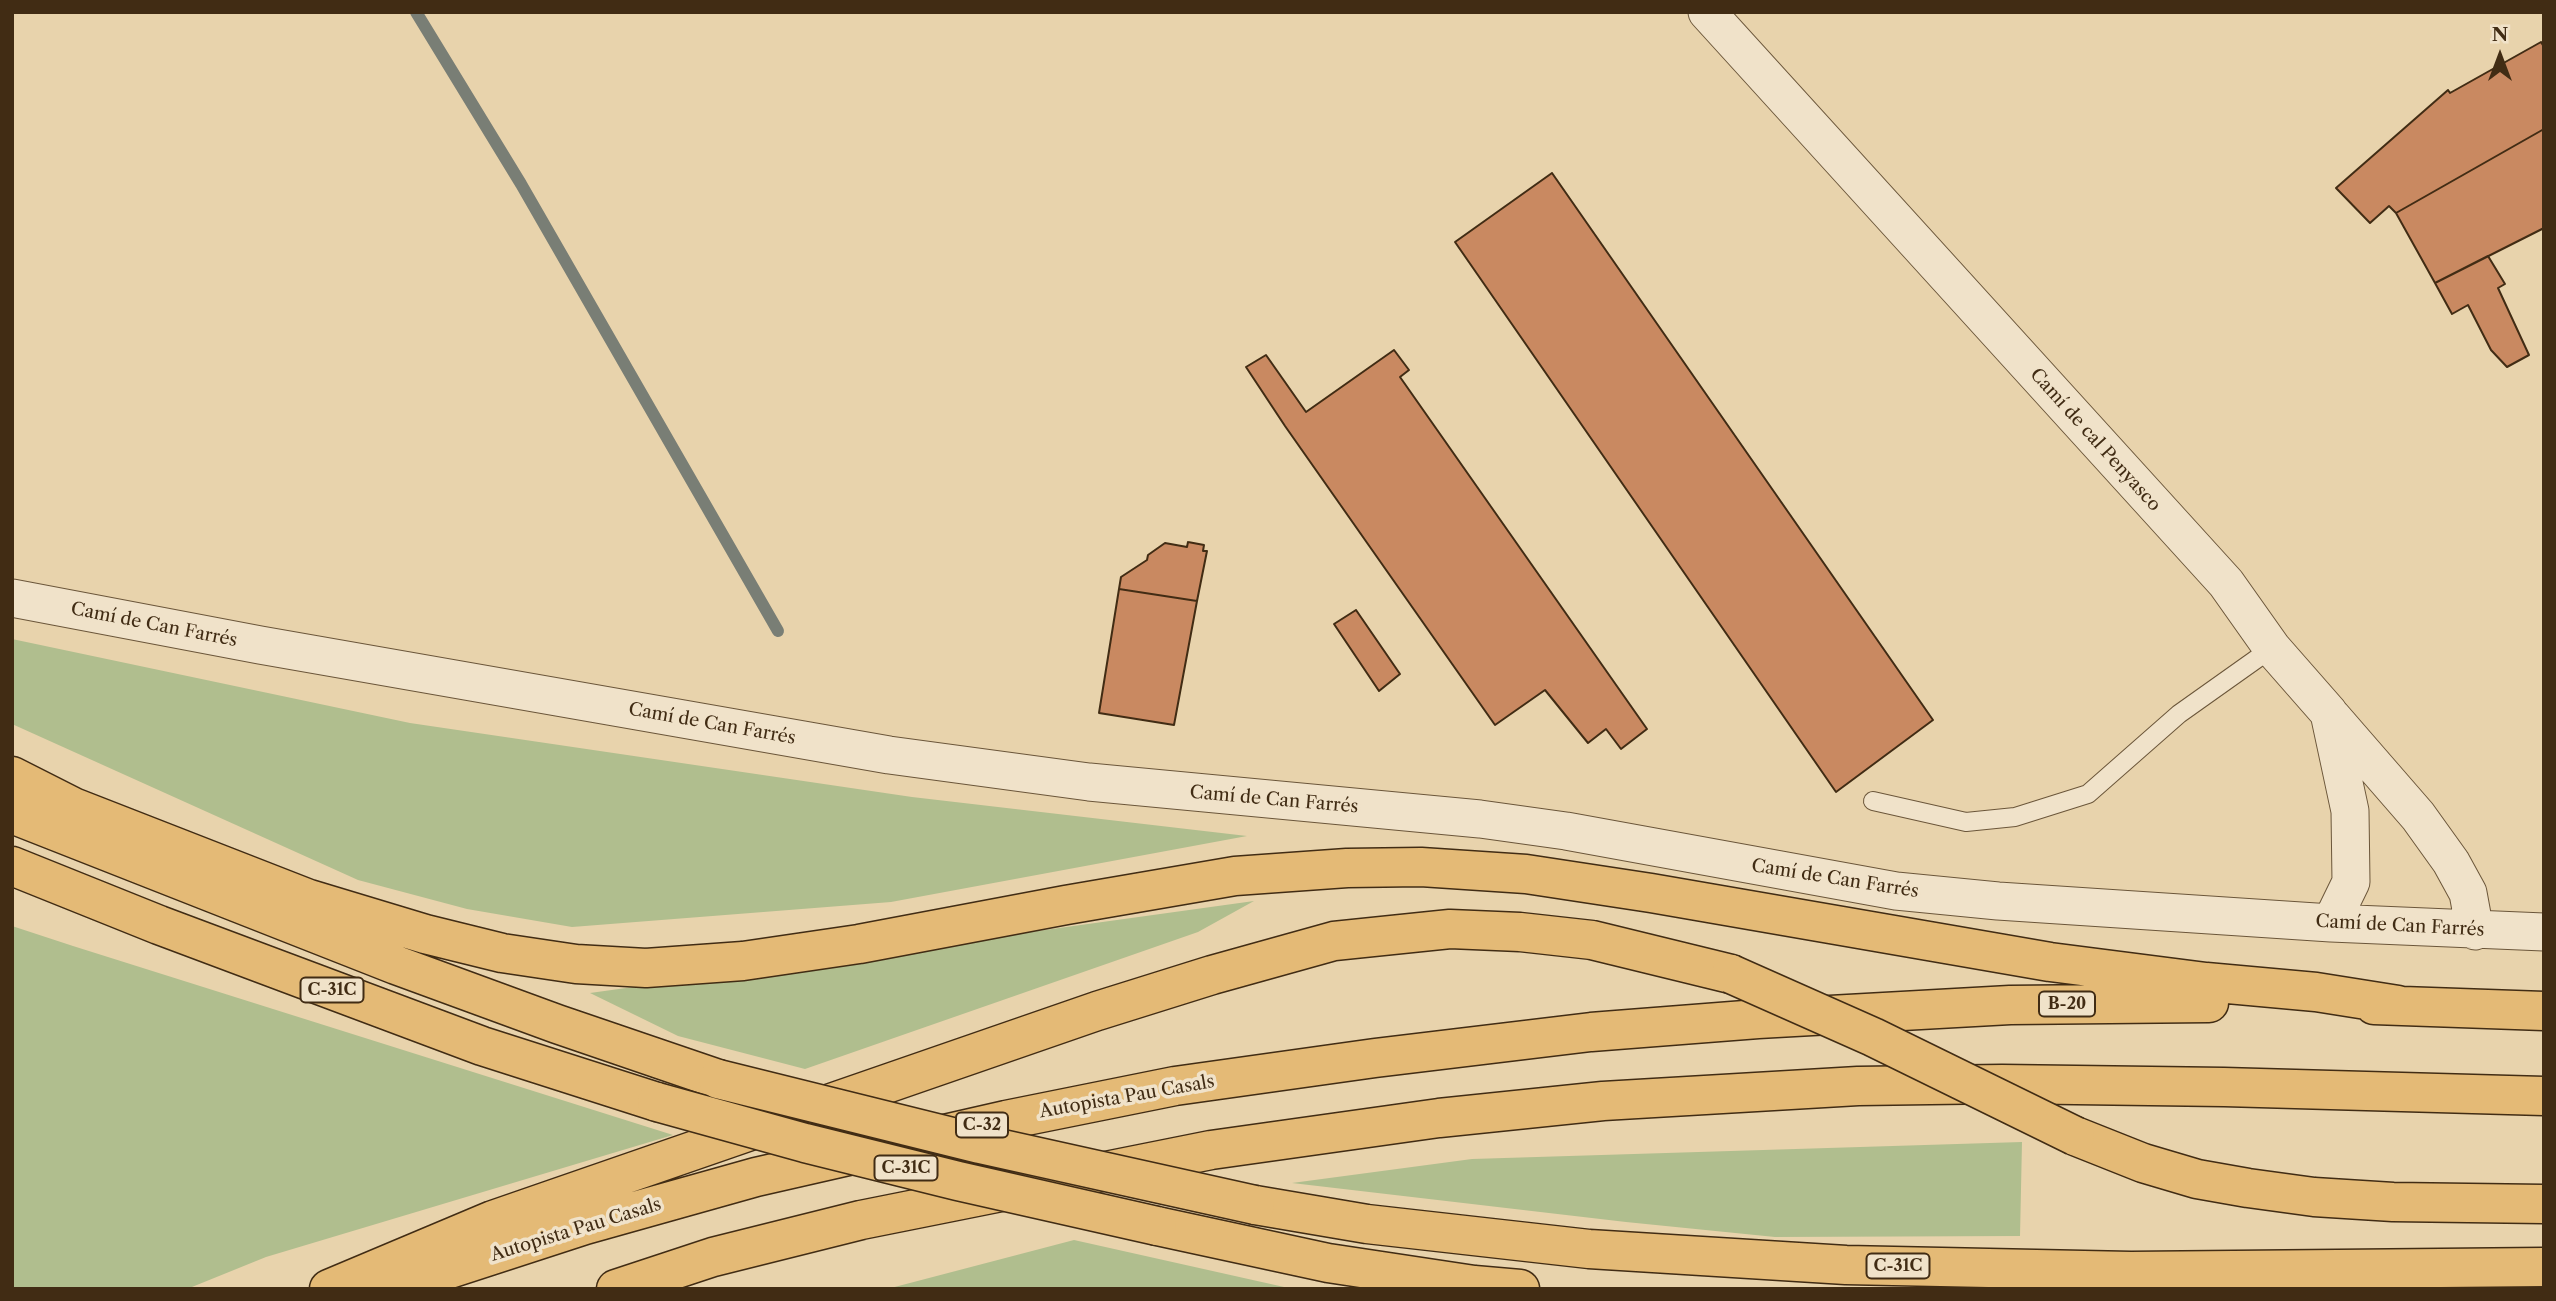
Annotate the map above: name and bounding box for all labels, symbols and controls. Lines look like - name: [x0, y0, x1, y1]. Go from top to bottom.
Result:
- north arrow: [2465, 21, 2535, 91]
- text: N: [2492, 23, 2508, 46]
- street label: Camí de cal Penyasco: [2025, 364, 2165, 516]
- street label: Camí de Can Farrés: [69, 598, 239, 652]
- street label: Camí de Can Farrés: [627, 699, 797, 749]
- street label: Camí de Can Farrés: [1189, 782, 1359, 818]
- street label: Camí de Can Farrés: [1750, 855, 1920, 903]
- street label: Camí de Can Farrés: [2315, 911, 2485, 941]
- road number: C-31C: [300, 978, 364, 1002]
- road number: B-20: [2039, 992, 2095, 1016]
- street label: Autopista Pau Casals: [1038, 1071, 1216, 1123]
- road number: C-32: [956, 1112, 1008, 1138]
- road number: C-31C: [874, 1156, 937, 1180]
- street label: Autopista Pau Casals: [488, 1194, 664, 1266]
- road number: C-31C: [1867, 1254, 1930, 1278]

